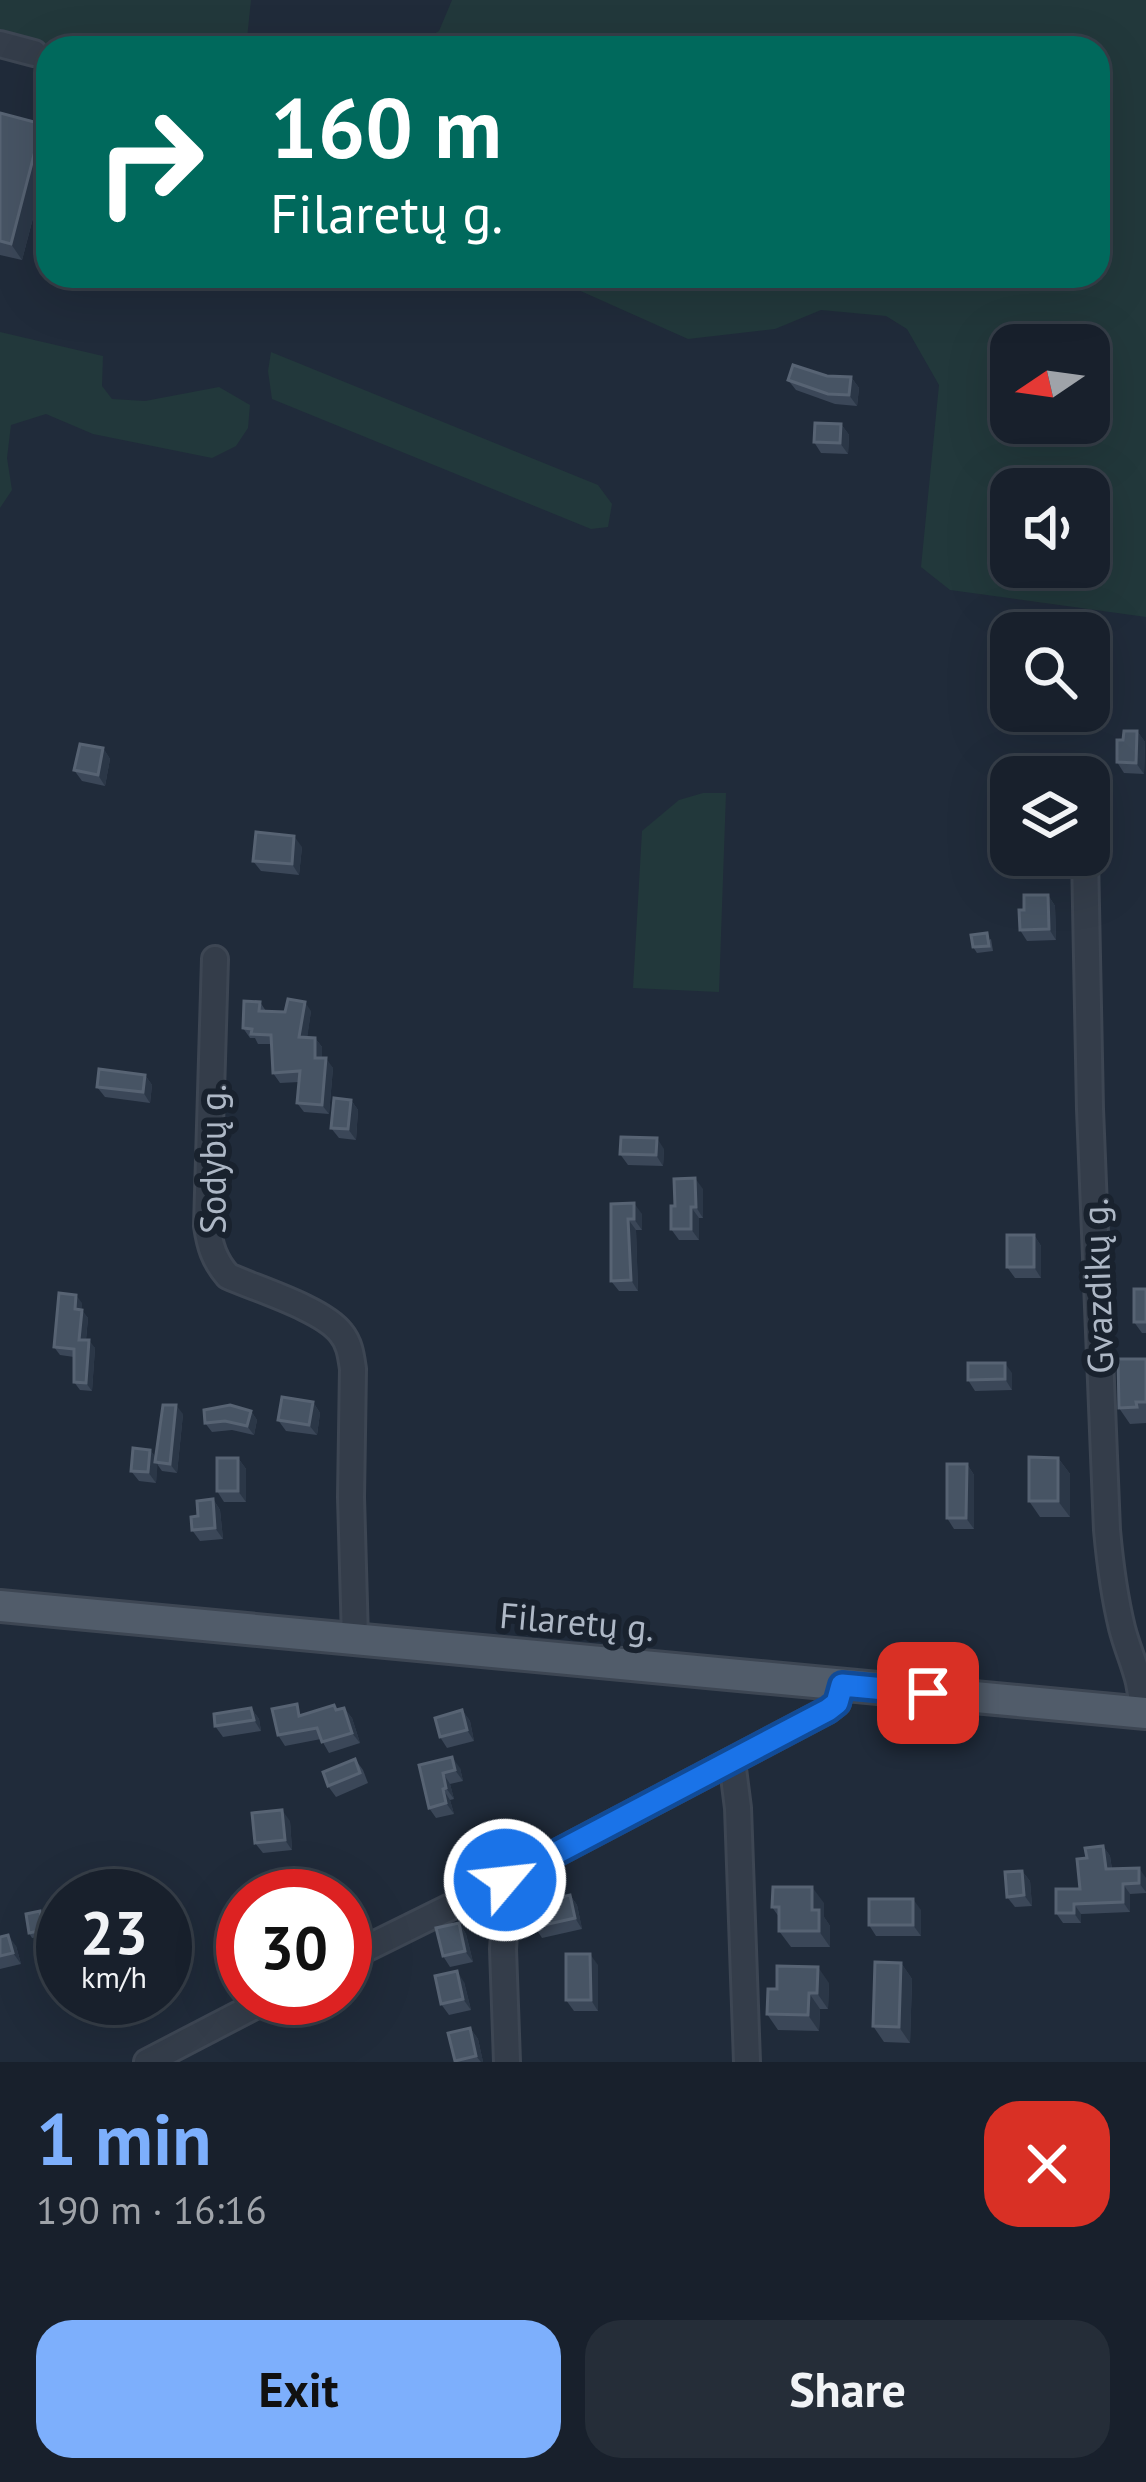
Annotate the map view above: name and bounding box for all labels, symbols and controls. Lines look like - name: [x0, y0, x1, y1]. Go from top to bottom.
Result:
- text: 160 m: [270, 72, 502, 181]
- icon: right: [72, 84, 228, 240]
- text: Filaretų g.: [270, 178, 503, 248]
- north arrow: [990, 324, 1110, 444]
- map controls: [990, 324, 1110, 876]
- button: sound: [990, 468, 1110, 588]
- button: search: [990, 612, 1110, 732]
- button: layers: [990, 756, 1110, 876]
- street label: Sodybų g.: [189, 1084, 236, 1234]
- street label: Gvazdikų g.: [1070, 1197, 1124, 1375]
- street label: Filaretų g.: [498, 1591, 656, 1651]
- pin: [877, 1642, 979, 1744]
- icon: arrive: [895, 1660, 961, 1726]
- position arrow: [442, 1817, 568, 1943]
- speed limit sign: 30: [216, 1869, 372, 2025]
- text: 23: [80, 1893, 148, 1971]
- text: km/h: [81, 1957, 147, 1996]
- text: 1 min: [36, 2092, 212, 2185]
- button: close: [984, 2101, 1110, 2227]
- text: 190 m · 16:16: [36, 2184, 267, 2235]
- button: Exit: [36, 2320, 561, 2458]
- button: Share: [585, 2320, 1110, 2458]

